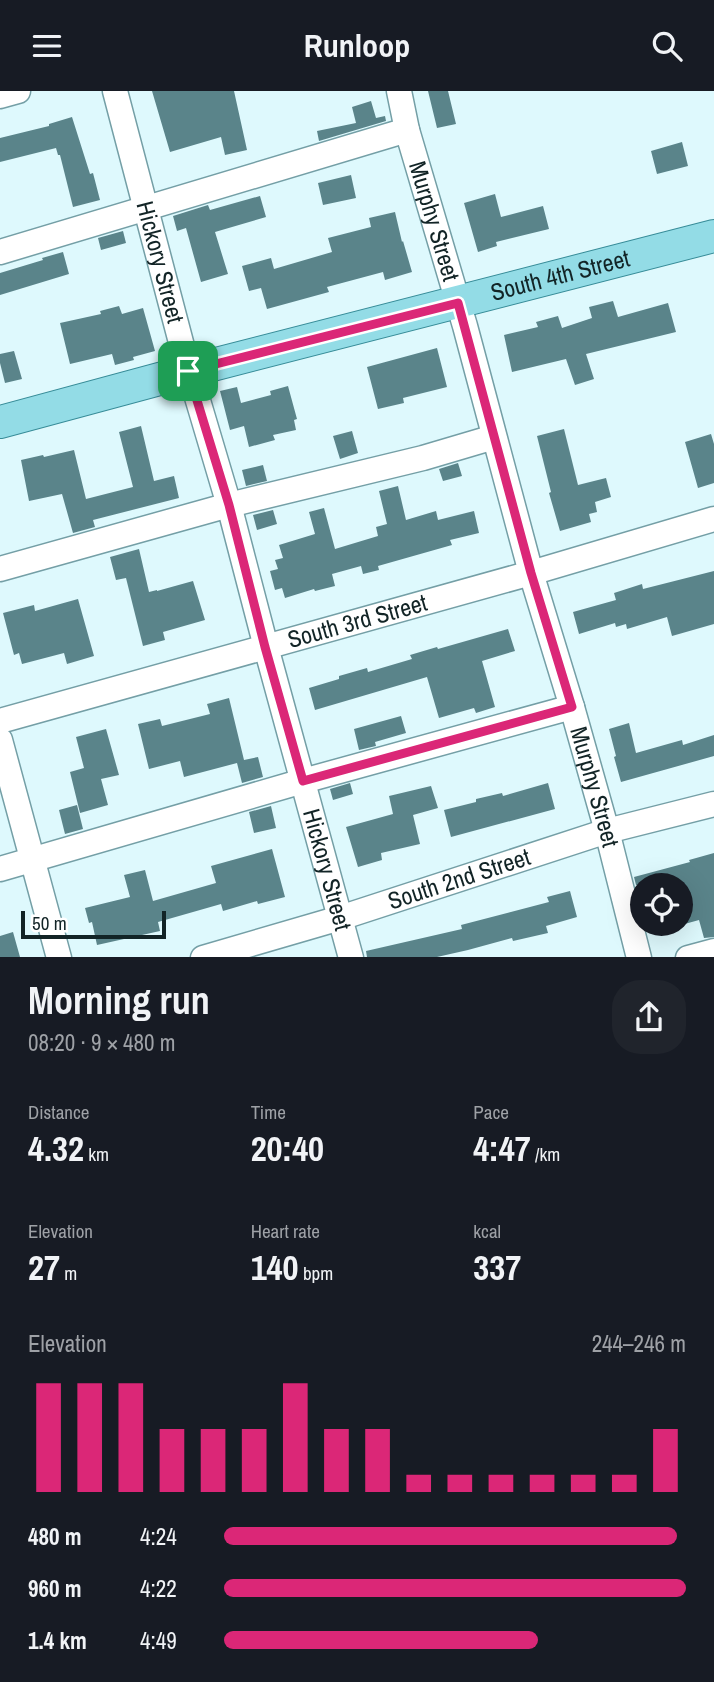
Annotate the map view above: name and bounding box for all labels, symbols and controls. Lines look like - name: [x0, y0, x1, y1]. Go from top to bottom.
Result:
- text: Runloop: [304, 24, 410, 67]
- icon: menu: [28, 27, 66, 65]
- icon: search: [648, 27, 686, 65]
- street label: Murphy Street: [402, 157, 468, 285]
- street label: Hickory Street: [130, 198, 192, 327]
- street label: South 4th Street: [487, 241, 633, 308]
- pin: [158, 341, 218, 401]
- icon: arrive: [169, 352, 207, 390]
- street label: South 3rd Street: [284, 586, 431, 655]
- street label: Murphy Street: [563, 723, 628, 851]
- street label: Hickory Street: [296, 805, 360, 934]
- street label: South 2nd Street: [384, 840, 535, 916]
- map controls: [630, 873, 693, 936]
- button: locate: [630, 873, 693, 936]
- scale bar: [21, 909, 166, 940]
- text: 50 m: [32, 910, 67, 936]
- text: Morning run: [28, 975, 210, 1026]
- button: share: [612, 980, 686, 1054]
- text: 08:20 · 9 × 480 m: [28, 1027, 175, 1058]
- text: Distance: [28, 1099, 89, 1125]
- text: Time: [251, 1099, 286, 1125]
- text: Pace: [473, 1099, 509, 1125]
- text: 4.32: [28, 1125, 84, 1172]
- text: 20:40: [251, 1125, 324, 1172]
- text: 4:47: [473, 1125, 531, 1172]
- text: km: [84, 1141, 109, 1167]
- text: /km: [531, 1141, 560, 1167]
- text: Elevation: [28, 1218, 93, 1244]
- text: Heart rate: [251, 1218, 320, 1244]
- text: kcal: [473, 1218, 501, 1244]
- text: 27: [28, 1244, 60, 1291]
- text: 140: [251, 1244, 299, 1291]
- text: 337: [473, 1244, 521, 1291]
- text: m: [60, 1260, 77, 1286]
- text: bpm: [299, 1260, 333, 1286]
- text: Elevation: [28, 1328, 107, 1359]
- text: 244–246 m: [592, 1328, 686, 1359]
- text: 480 m: [28, 1521, 81, 1552]
- text: 4:24: [140, 1521, 177, 1552]
- text: 960 m: [28, 1573, 81, 1604]
- text: 4:22: [140, 1573, 177, 1604]
- text: 1.4 km: [28, 1625, 87, 1656]
- text: 4:49: [140, 1625, 177, 1656]

